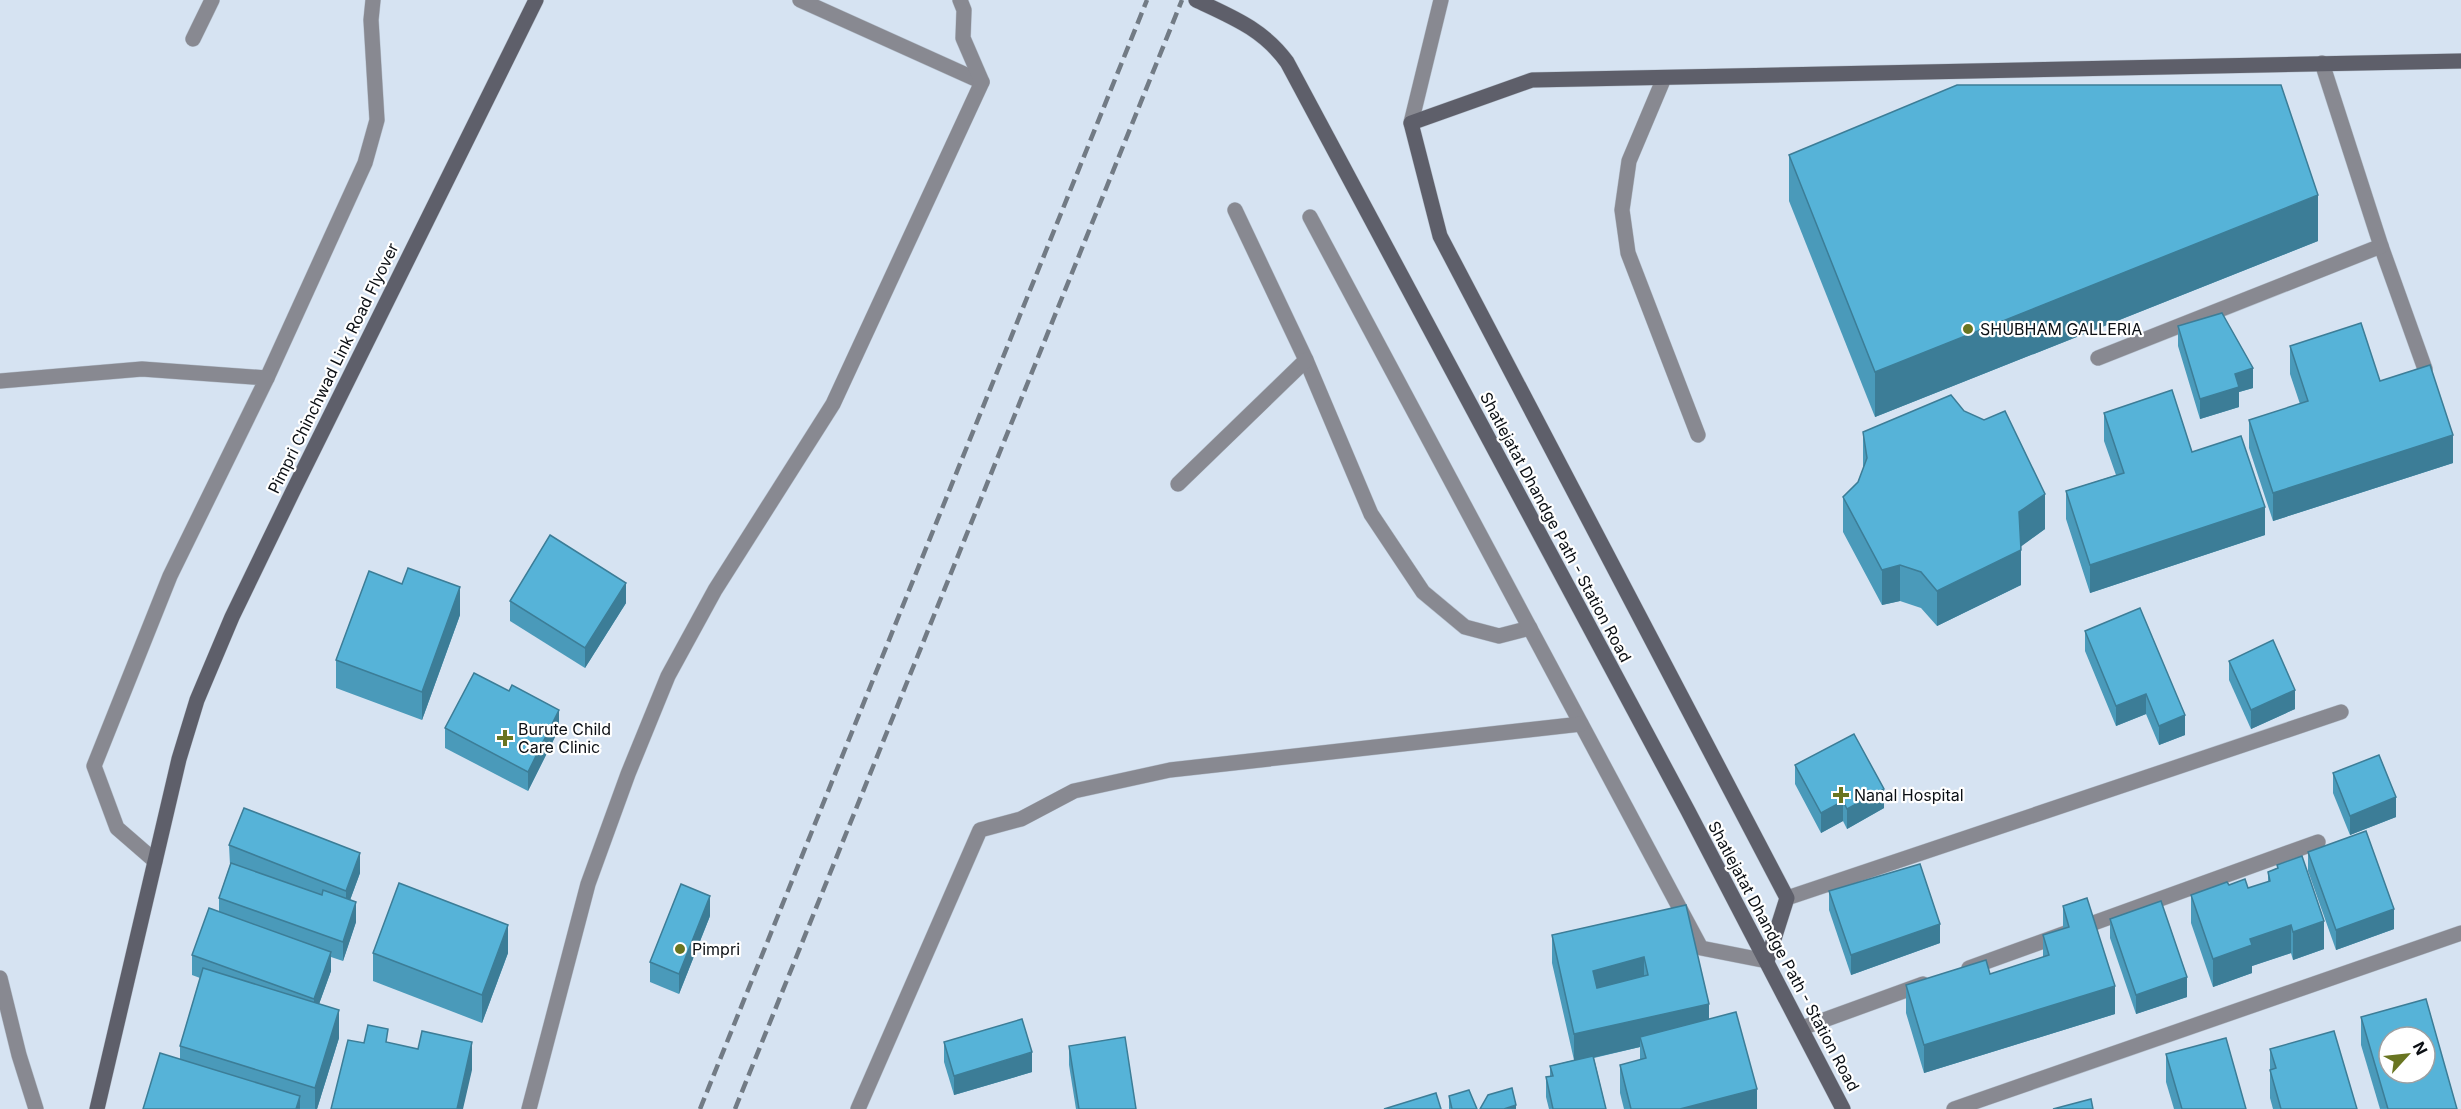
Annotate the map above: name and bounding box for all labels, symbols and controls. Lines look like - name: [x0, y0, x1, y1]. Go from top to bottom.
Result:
- street label: Pimpri Chinchwad Link Road Flyover: [263, 240, 403, 496]
- place label: SHUBHAM GALLERIA: [1980, 319, 2142, 339]
- marker: SHUBHAM GALLERIA: [1961, 322, 1975, 336]
- street label: Shatlejatat Dhandge Path - Station Road: [1476, 389, 1636, 665]
- place label: Burute Child Care Clinic: [518, 719, 611, 757]
- marker: Burute Child Care Clinic: [496, 729, 514, 747]
- place label: Nanal Hospital: [1854, 785, 1964, 805]
- marker: Nanal Hospital: [1832, 786, 1850, 804]
- street label: Shatlejatat Dhandge Path - Station Road: [1704, 818, 1864, 1094]
- place label: Pimpri: [692, 939, 740, 959]
- marker: Pimpri: [673, 942, 687, 956]
- north arrow: [2377, 1025, 2437, 1085]
- text: N: [2409, 1038, 2432, 1058]

